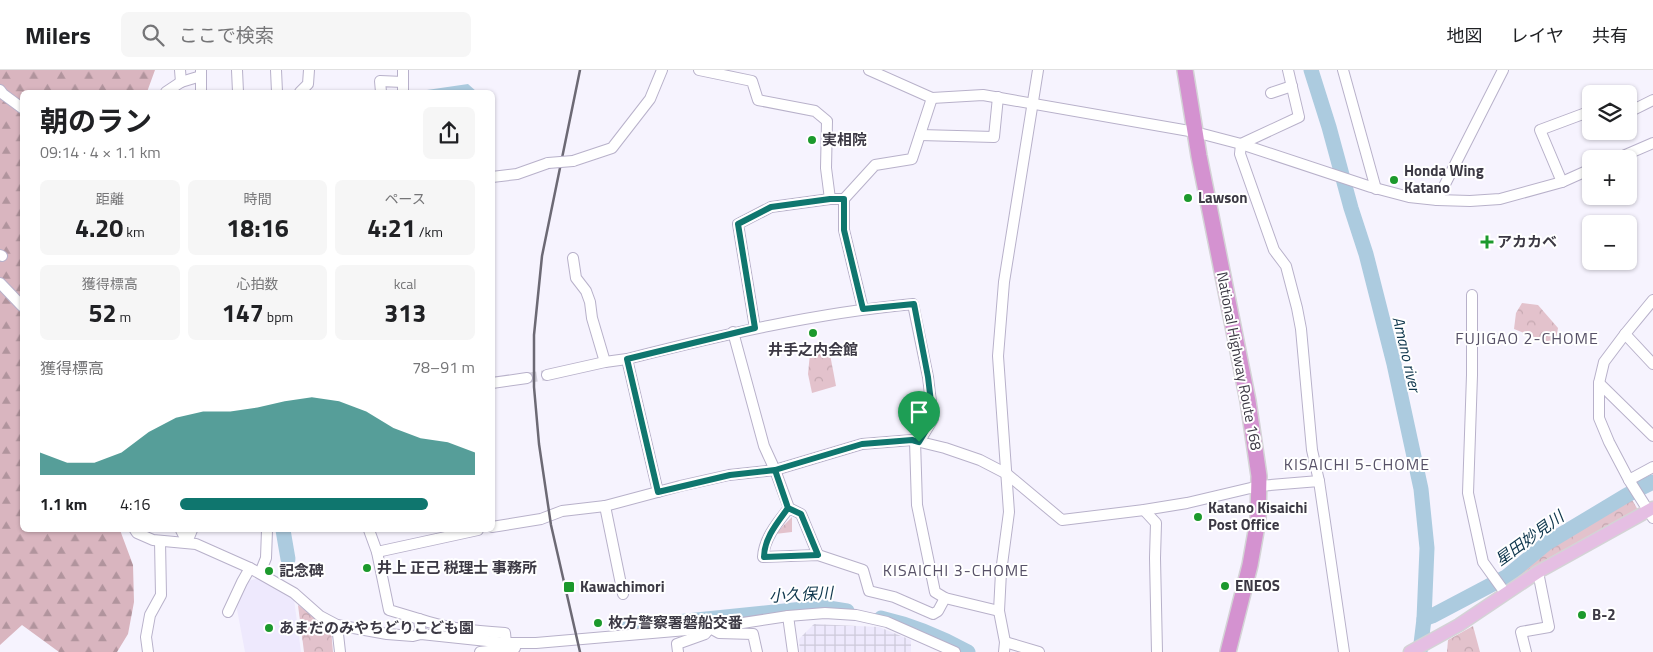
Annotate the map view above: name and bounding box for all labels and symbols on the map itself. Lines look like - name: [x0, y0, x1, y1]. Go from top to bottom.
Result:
- place label: 実相院: [822, 128, 867, 151]
- marker: 実相院: [806, 134, 818, 146]
- place label: Honda Wing Katano: [1404, 159, 1484, 199]
- marker: Honda Wing Katano: [1388, 174, 1400, 186]
- place label: Lawson: [1198, 186, 1248, 209]
- marker: Lawson: [1182, 192, 1194, 204]
- place label: アカカベ: [1497, 230, 1557, 253]
- marker: アカカベ: [1481, 236, 1493, 248]
- street label: National Highway Route 168: [1211, 270, 1268, 452]
- water label: Amano river: [1387, 314, 1428, 396]
- district label: FUJIGAO 2-CHOME: [1455, 326, 1599, 350]
- marker: 井手之内会館: [807, 327, 819, 339]
- place label: 井手之内会館: [768, 338, 858, 361]
- pin: [898, 391, 940, 442]
- district label: KISAICHI 5-CHOME: [1284, 452, 1430, 476]
- place label: Katano Kisaichi Post Office: [1208, 496, 1307, 536]
- water label: 星田妙見川: [1490, 504, 1570, 571]
- marker: Katano Kisaichi Post Office: [1192, 511, 1204, 523]
- place label: 井上 正己 税理士 事務所: [377, 556, 537, 579]
- district label: KISAICHI 3-CHOME: [883, 558, 1029, 582]
- place label: 記念碑: [279, 559, 324, 582]
- marker: 井上 正己 税理士 事務所: [361, 562, 373, 574]
- marker: 記念碑: [263, 565, 275, 577]
- place label: ENEOS: [1235, 574, 1280, 597]
- place label: Kawachimori: [580, 575, 665, 598]
- marker: Kawachimori: [562, 580, 576, 594]
- water label: 小久保川: [768, 580, 836, 608]
- marker: ENEOS: [1219, 580, 1231, 592]
- place label: B-2: [1592, 603, 1616, 626]
- marker: B-2: [1576, 609, 1588, 621]
- place label: 枚方警察署磐船交番: [608, 611, 743, 634]
- place label: あまだのみやちどりこども園: [279, 616, 474, 639]
- marker: 枚方警察署磐船交番: [592, 617, 604, 629]
- marker: あまだのみやちどりこども園: [263, 622, 275, 634]

